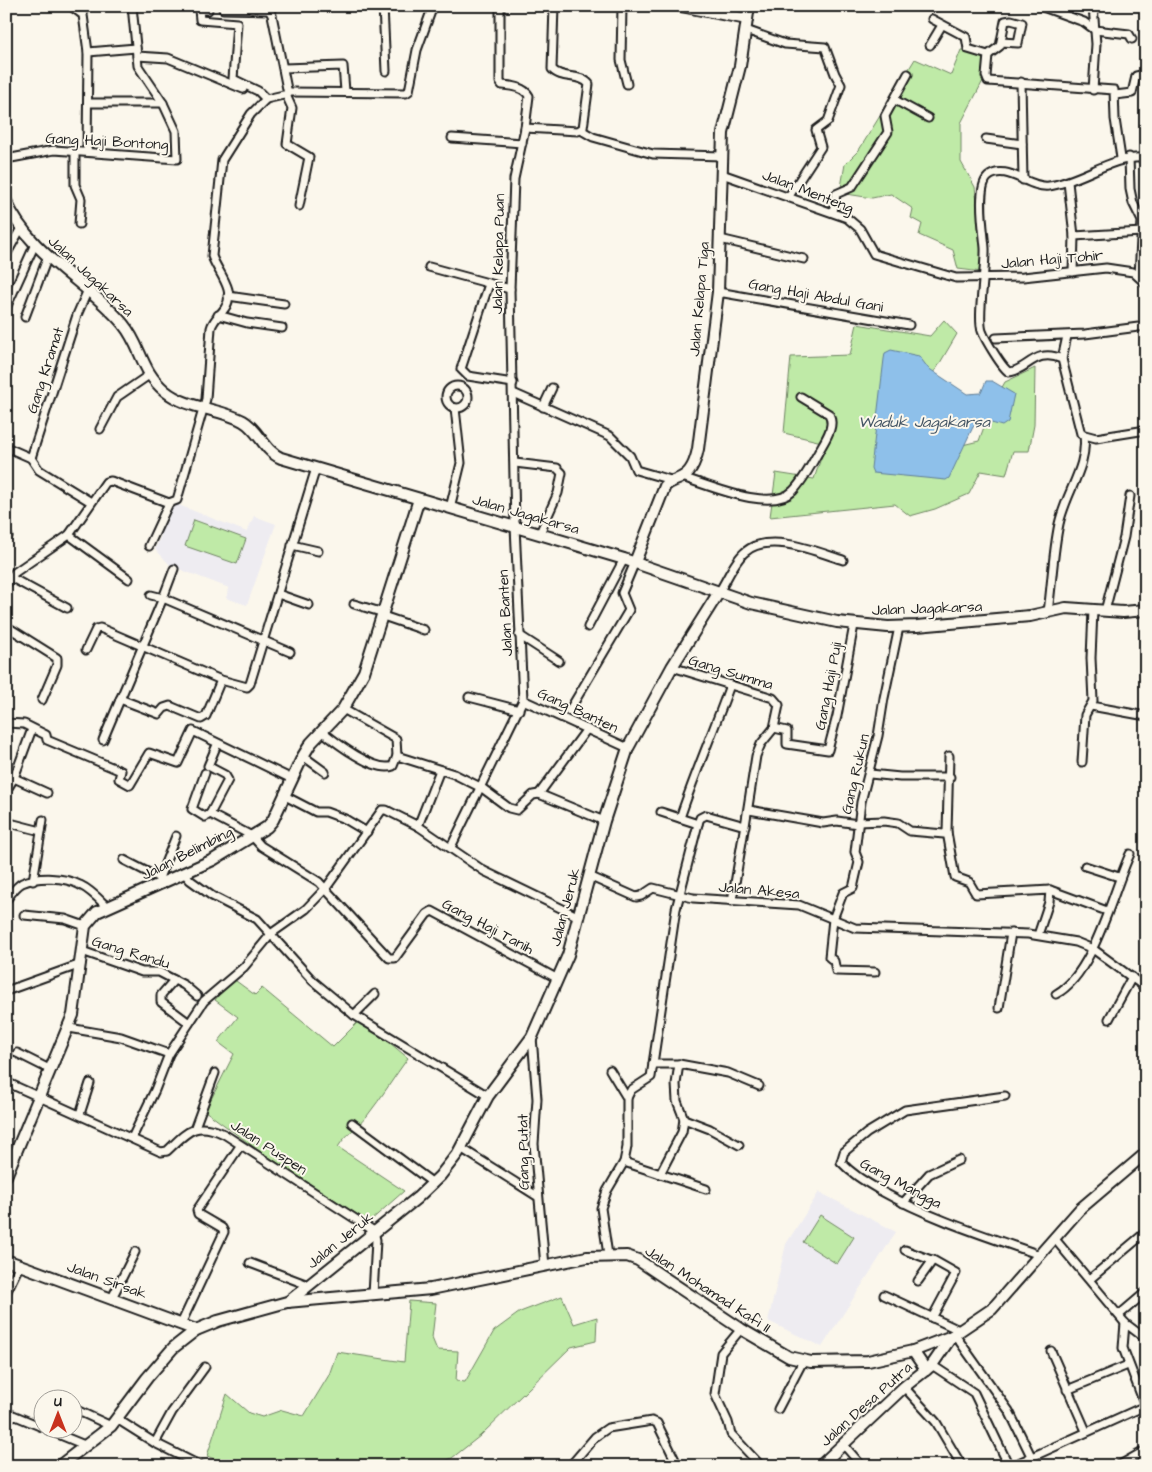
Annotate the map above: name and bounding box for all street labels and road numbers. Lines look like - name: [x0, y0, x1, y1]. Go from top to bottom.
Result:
- street label: Gang Haji Bontong: [45, 128, 169, 156]
- street label: Jalan Menteng: [759, 164, 857, 220]
- street label: Jalan Kelapa Puan: [487, 193, 510, 314]
- street label: Jalan Jagakarsa: [42, 231, 138, 323]
- street label: Jalan Kelapa Tiga: [684, 240, 716, 357]
- street label: Jalan Haji Tohir: [1000, 245, 1104, 274]
- street label: Gang Haji Abdul Gani: [747, 273, 886, 319]
- street label: Gang Kramat: [22, 324, 70, 416]
- street label: Jalan Jagakarsa: [470, 489, 582, 541]
- street label: Jalan Banten: [493, 569, 518, 657]
- street label: Jalan Jagakarsa: [872, 596, 983, 622]
- street label: Gang Haji Puji: [810, 640, 848, 732]
- street label: Gang Summa: [686, 650, 776, 696]
- street label: Gang Banten: [534, 683, 622, 739]
- street label: Gang Rukun: [836, 731, 876, 817]
- street label: Jalan Belimbing: [138, 821, 237, 886]
- street label: Jalan Jeruk: [545, 866, 586, 949]
- street label: Jalan Akesa: [718, 877, 801, 905]
- street label: Gang Haji Tanih: [438, 893, 538, 961]
- street label: Gang Randu: [89, 931, 173, 975]
- street label: Gang Putat: [512, 1114, 536, 1190]
- street label: Jalan Puspen: [226, 1115, 312, 1180]
- street label: Gang Mangga: [856, 1153, 946, 1215]
- street label: Jalan Jeruk: [303, 1207, 378, 1274]
- street label: Jalan Mohamad Kafi II: [641, 1241, 775, 1338]
- street label: Jalan Sirsak: [64, 1256, 150, 1305]
- street label: Jalan Desa Putra: [816, 1357, 917, 1451]

